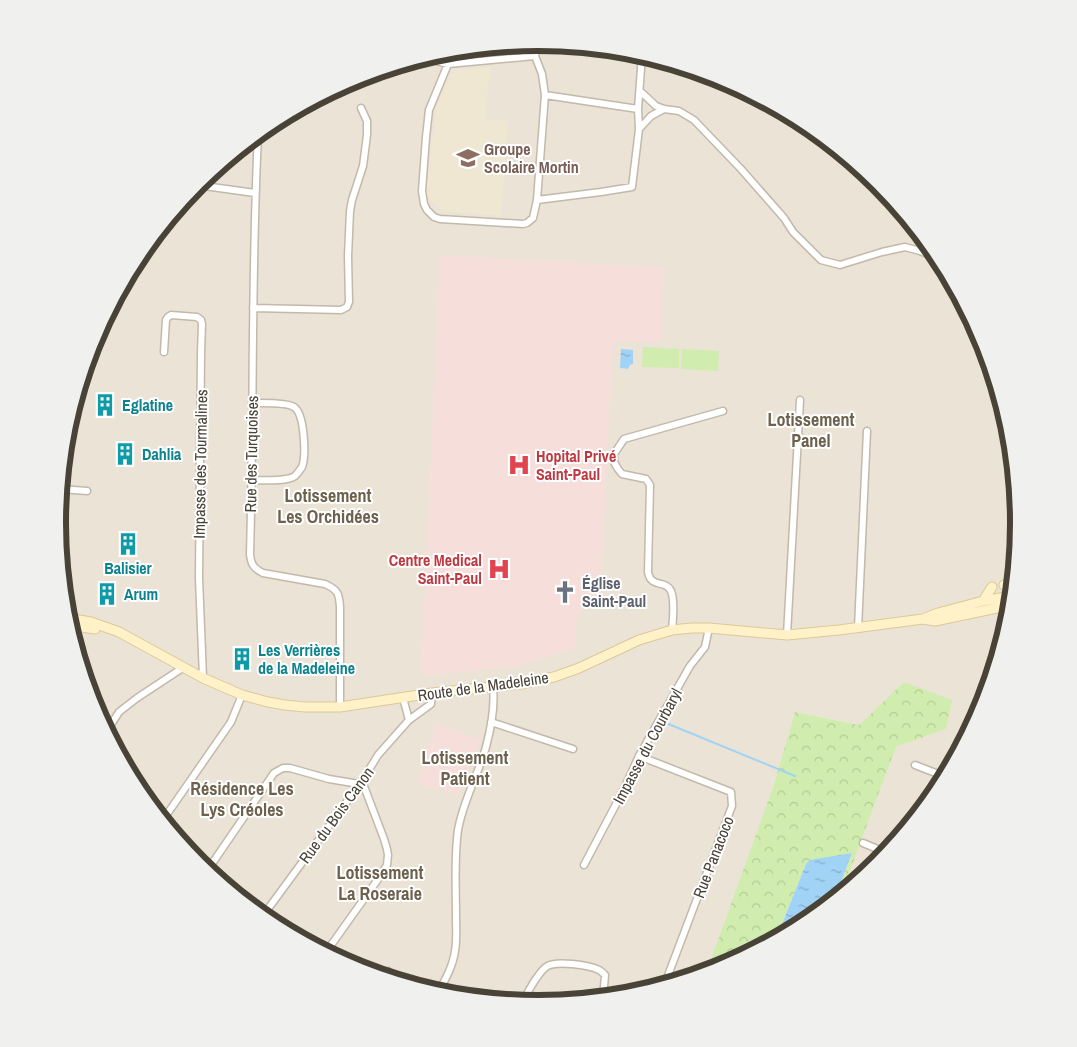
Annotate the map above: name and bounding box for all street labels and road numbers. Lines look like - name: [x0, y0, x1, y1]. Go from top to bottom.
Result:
- street label: Impasse des Tourmalines: [188, 389, 212, 539]
- street label: Rue des Turquoises: [239, 395, 263, 513]
- street label: Route de la Madeleine: [416, 666, 550, 706]
- street label: Impasse du Courbaryl: [607, 684, 687, 808]
- street label: Rue du Bois Canon: [293, 762, 379, 868]
- street label: Rue Panacoco: [687, 813, 739, 901]

